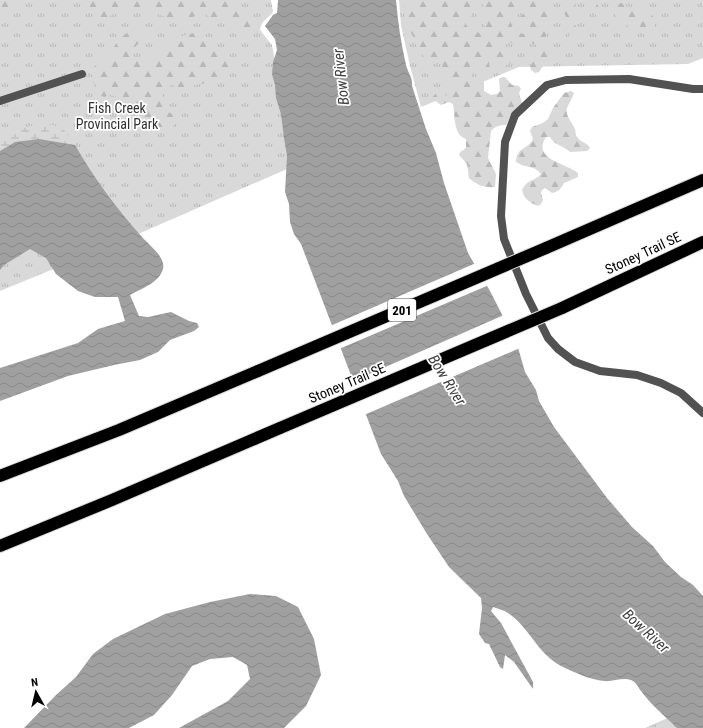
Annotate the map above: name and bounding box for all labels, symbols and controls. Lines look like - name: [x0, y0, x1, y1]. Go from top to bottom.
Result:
- water label: Bow River: [329, 47, 353, 106]
- park label: Fish Creek Provincial Park: [76, 100, 159, 132]
- street label: Stoney Trail SE: [603, 228, 683, 278]
- road number: 201: [388, 299, 416, 321]
- water label: Bow River: [424, 351, 470, 409]
- street label: Stoney Trail SE: [306, 360, 388, 406]
- water label: Bow River: [619, 605, 673, 657]
- north arrow: [16, 672, 56, 712]
- text: N: [30, 676, 39, 689]

